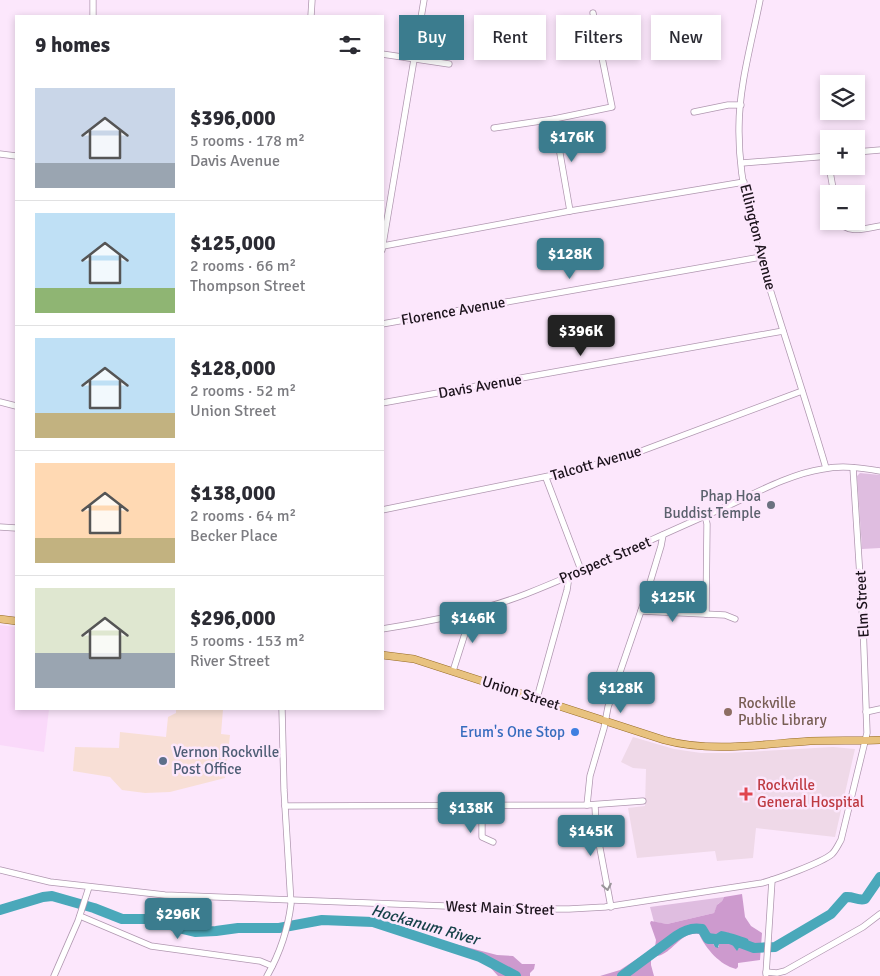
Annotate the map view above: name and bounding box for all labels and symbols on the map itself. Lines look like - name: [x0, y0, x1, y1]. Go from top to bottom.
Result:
- pin: $176K: [537, 120, 607, 163]
- street label: Ellington Avenue: [736, 182, 780, 292]
- pin: $128K: [535, 238, 605, 280]
- street label: Florence Avenue: [399, 293, 507, 329]
- pin: $396K: [546, 314, 616, 357]
- street label: Davis Avenue: [437, 370, 523, 402]
- street label: Talcott Avenue: [549, 441, 643, 485]
- place label: Phap Hoa Buddist Temple: [663, 487, 761, 522]
- marker: Phap Hoa Buddist Temple: [765, 499, 777, 511]
- street label: Prospect Street: [556, 533, 654, 587]
- street label: Elm Street: [851, 570, 873, 638]
- pin: $125K: [638, 580, 708, 623]
- pin: $146K: [438, 602, 508, 644]
- street label: Union Street: [480, 672, 562, 714]
- pin: $128K: [586, 672, 656, 714]
- place label: Rockville Public Library: [738, 694, 827, 729]
- marker: Rockville Public Library: [722, 706, 734, 718]
- place label: Erum's One Stop: [460, 723, 565, 741]
- marker: Erum's One Stop: [569, 726, 581, 738]
- place label: Vernon Rockville Post Office: [173, 743, 279, 778]
- marker: Vernon Rockville Post Office: [157, 755, 169, 767]
- place label: Rockville General Hospital: [757, 776, 864, 811]
- marker: Rockville General Hospital: [739, 787, 753, 801]
- pin: $138K: [436, 792, 506, 834]
- pin: $145K: [556, 814, 626, 857]
- one-way arrow: [602, 883, 612, 892]
- street label: West Main Street: [445, 897, 555, 919]
- pin: $296K: [143, 898, 213, 940]
- water label: Hockanum River: [369, 900, 483, 951]

